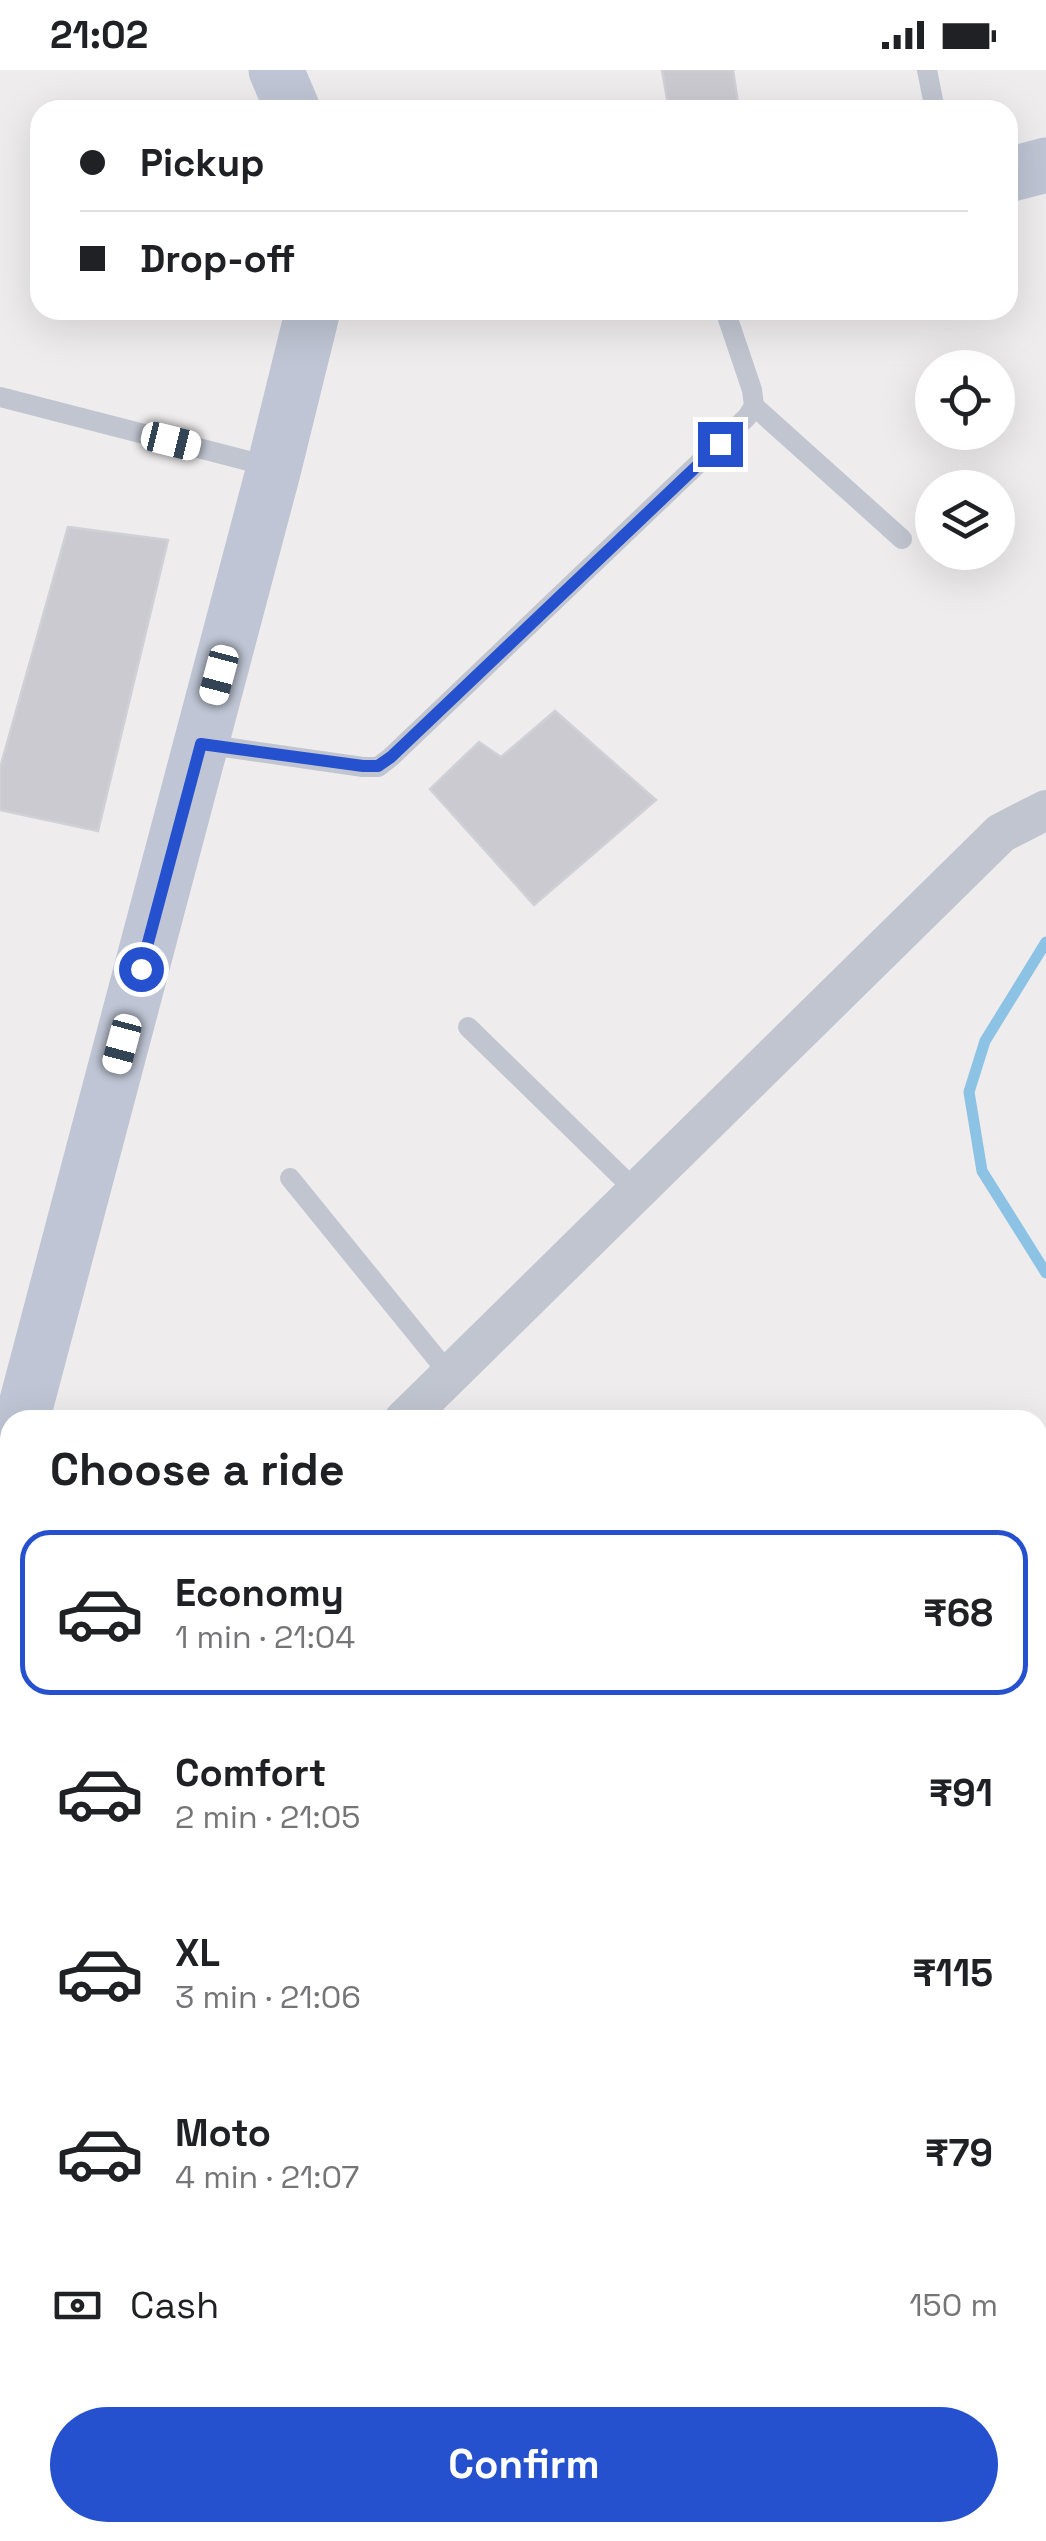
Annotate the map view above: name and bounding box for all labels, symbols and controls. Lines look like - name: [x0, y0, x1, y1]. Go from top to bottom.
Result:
- text: 21:02: [50, 11, 148, 59]
- text: Pickup: [140, 139, 264, 187]
- text: Drop-off: [140, 235, 295, 283]
- map controls: [915, 350, 1015, 570]
- button: locate: [915, 350, 1015, 450]
- car: [138, 419, 204, 463]
- route end: [698, 422, 743, 467]
- button: layers: [915, 470, 1015, 570]
- car: [197, 642, 241, 708]
- route start: [119, 947, 164, 992]
- car: [100, 1011, 144, 1077]
- text: Choose a ride: [50, 1441, 345, 1498]
- icon: car: [55, 1568, 145, 1658]
- text: Economy: [175, 1569, 344, 1617]
- text: ₹68: [923, 1589, 993, 1637]
- text: 1 min · 21:04: [175, 1617, 355, 1657]
- icon: car: [55, 1748, 145, 1838]
- text: Comfort: [175, 1749, 326, 1797]
- text: ₹91: [929, 1769, 993, 1817]
- text: 2 min · 21:05: [175, 1797, 360, 1837]
- icon: car: [55, 1928, 145, 2018]
- text: XL: [175, 1929, 220, 1977]
- text: ₹115: [912, 1949, 993, 1997]
- text: 3 min · 21:06: [175, 1977, 361, 2017]
- icon: car: [55, 2108, 145, 2198]
- text: Moto: [175, 2109, 271, 2157]
- text: ₹79: [925, 2129, 993, 2177]
- text: 4 min · 21:07: [175, 2157, 359, 2197]
- icon: cash: [50, 2278, 105, 2333]
- text: Cash: [130, 2281, 219, 2329]
- text: 150 m: [909, 2285, 998, 2325]
- button: Confirm: [50, 2407, 998, 2522]

